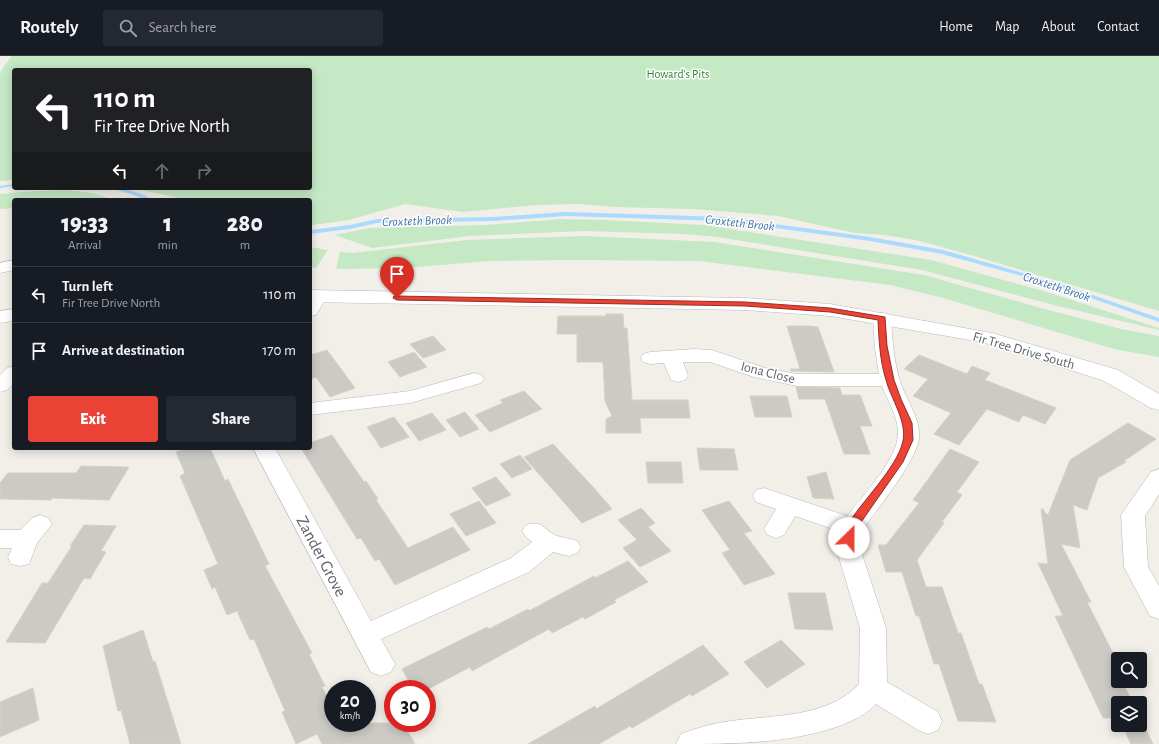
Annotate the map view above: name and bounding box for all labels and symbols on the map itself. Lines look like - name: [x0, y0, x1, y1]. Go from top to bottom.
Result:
- park label: Howard's Pits: [647, 68, 709, 80]
- water label: Croxteth Brook: [704, 213, 775, 234]
- water label: Croxteth Brook: [382, 214, 452, 229]
- pin: [380, 257, 414, 298]
- water label: Croxteth Brook: [1021, 270, 1092, 304]
- street label: Fir Tree Drive South: [971, 330, 1076, 372]
- street label: Iona Close: [739, 359, 796, 386]
- street label: Zander Grove: [293, 513, 350, 599]
- position arrow: [828, 517, 870, 559]
- speed limit sign: 30: [384, 680, 436, 732]

